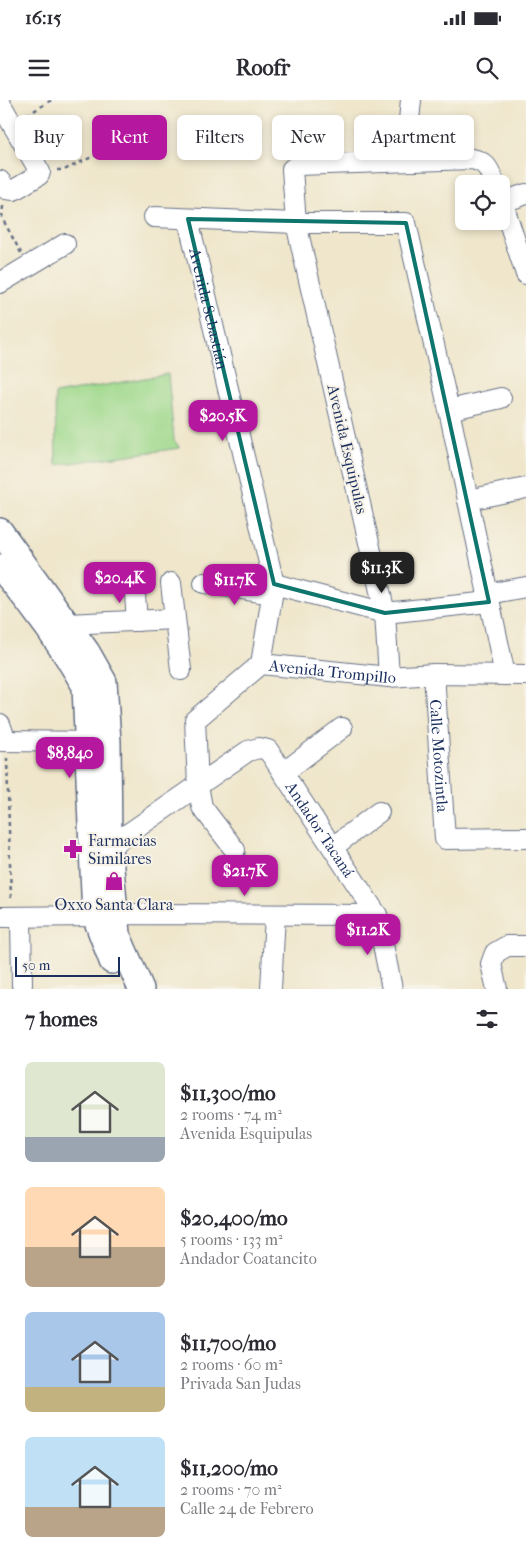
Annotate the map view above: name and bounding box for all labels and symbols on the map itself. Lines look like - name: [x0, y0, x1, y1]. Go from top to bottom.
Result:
- street label: Avenida Sebastián: [185, 245, 232, 372]
- street label: Avenida Esquipulas: [323, 382, 372, 516]
- pin: $20.5K: [182, 400, 264, 442]
- pin: $11.3K: [341, 552, 423, 594]
- pin: $20.4K: [79, 562, 161, 604]
- pin: $11.7K: [194, 564, 276, 606]
- street label: Avenida Trompillo: [267, 656, 396, 687]
- street label: Calle Motozintla: [426, 699, 452, 814]
- pin: $8,840: [29, 736, 111, 779]
- street label: Andador Tacaná: [281, 777, 359, 881]
- place label: Farmacias Similares: [88, 831, 157, 868]
- pharmacy icon: Farmacias Similares: [62, 838, 84, 860]
- pin: $21.7K: [204, 854, 286, 897]
- shop icon: Oxxo Santa Clara: [103, 870, 125, 892]
- place label: Oxxo Santa Clara: [55, 895, 174, 914]
- pin: $11.2K: [327, 914, 409, 956]
- scale bar: [15, 954, 120, 977]

